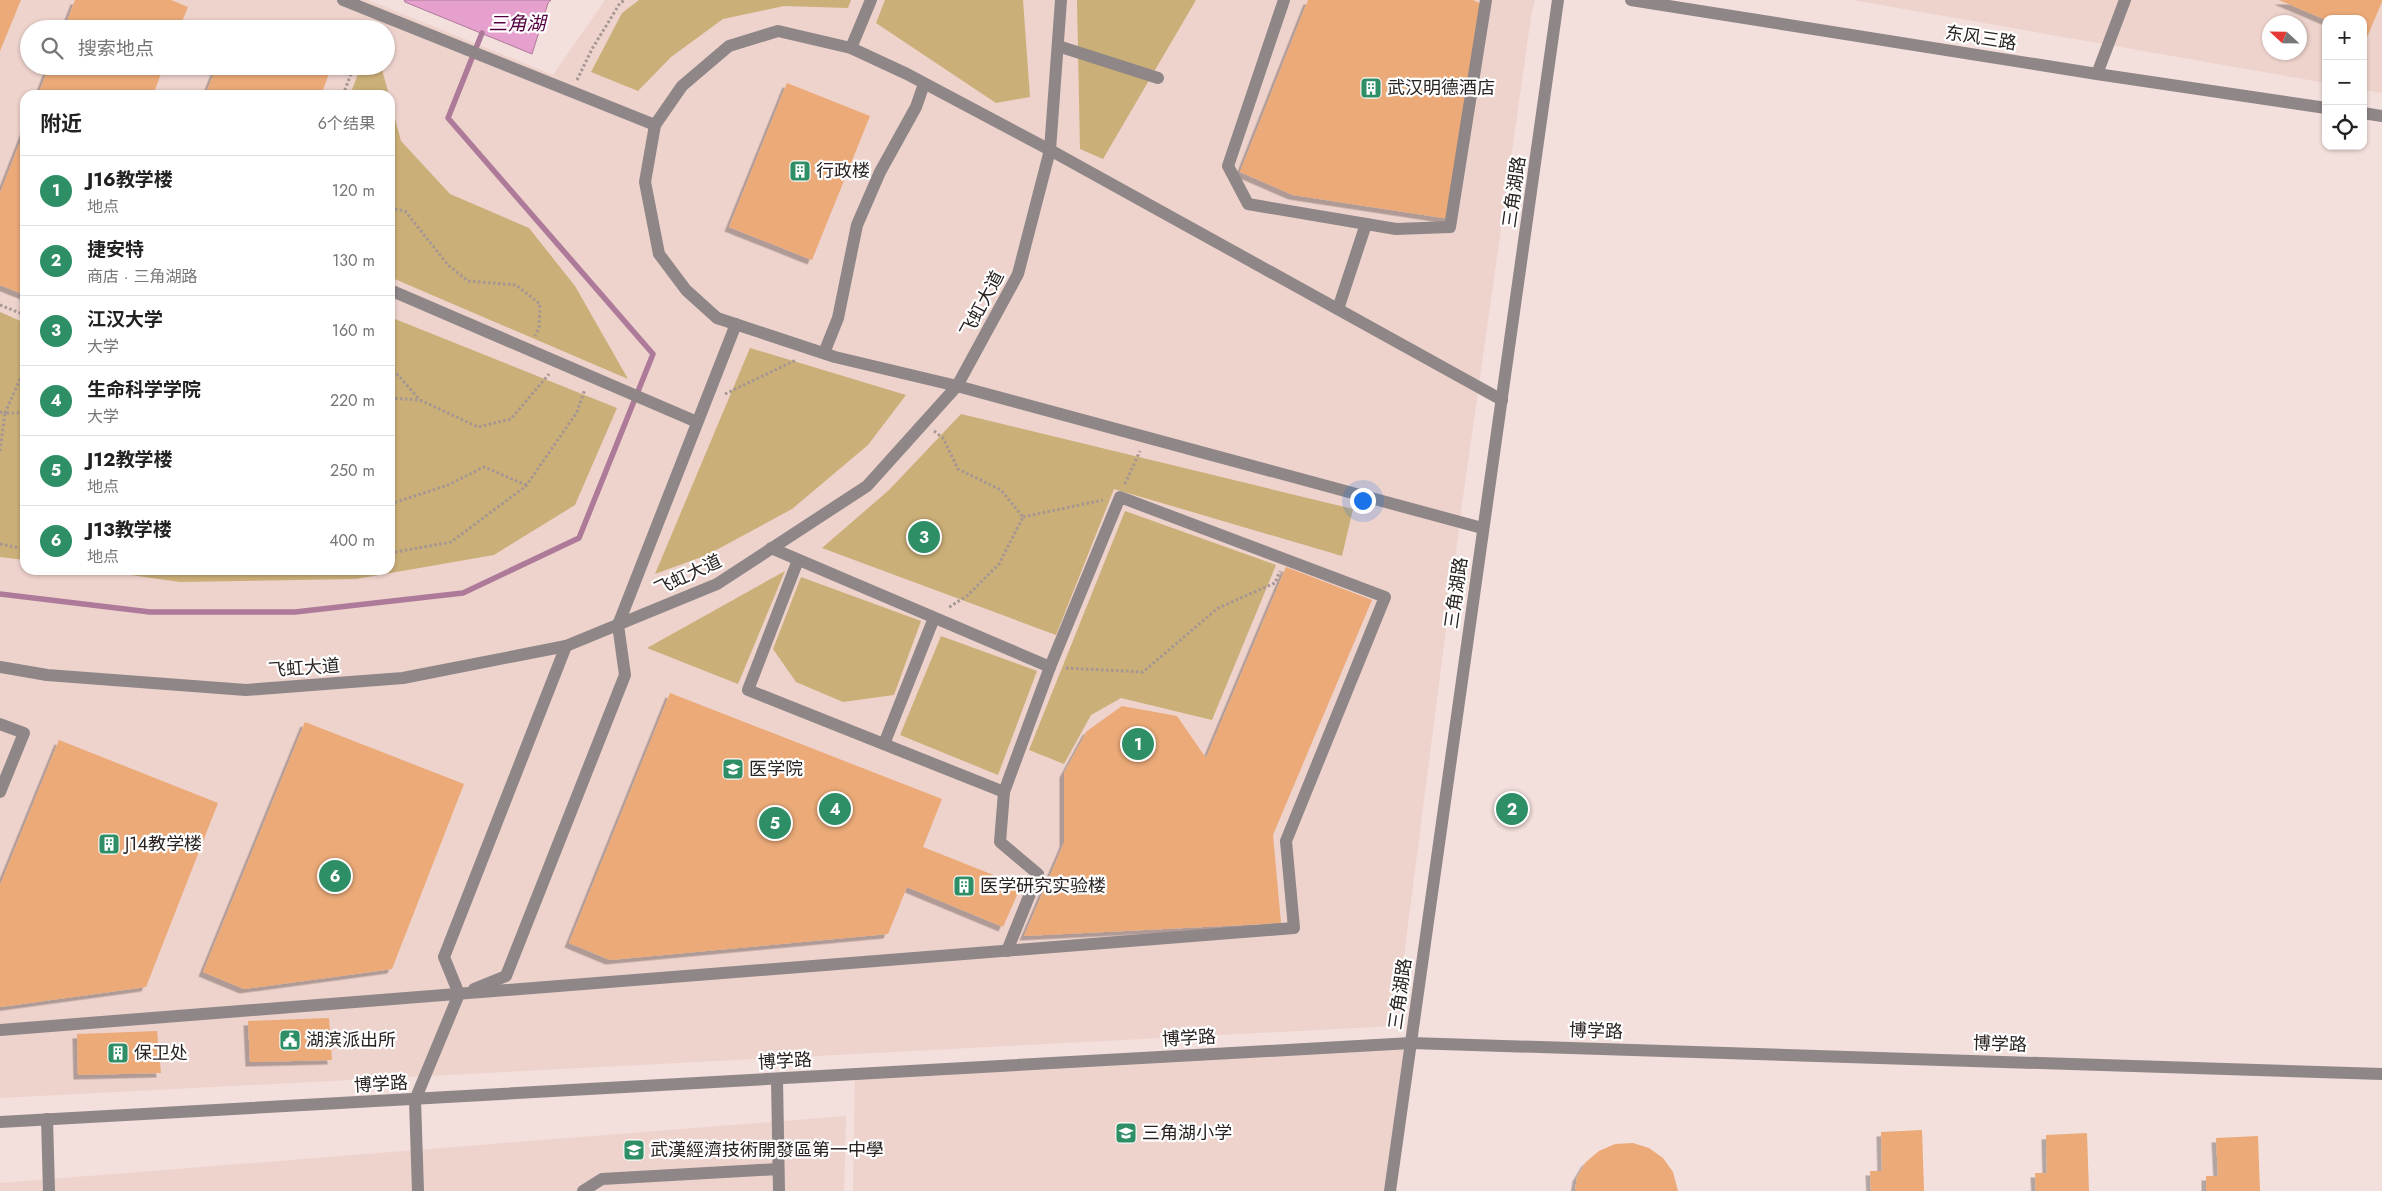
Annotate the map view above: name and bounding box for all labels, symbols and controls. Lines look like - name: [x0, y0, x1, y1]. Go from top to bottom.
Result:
- water label: 三角湖: [488, 10, 548, 37]
- north arrow: [2262, 15, 2307, 60]
- map controls: [2322, 15, 2367, 150]
- button: +: [2322, 15, 2367, 60]
- search box: [20, 20, 395, 75]
- street label: 东风三路: [1943, 20, 2019, 56]
- icon: search: [38, 34, 66, 62]
- text: 搜索地点: [78, 35, 154, 62]
- button: −: [2322, 60, 2367, 105]
- place label: 武汉明德酒店: [1387, 75, 1495, 101]
- building icon: 武汉明德酒店: [1359, 76, 1383, 100]
- button: locate: [2322, 105, 2367, 150]
- text: 附近: [40, 109, 82, 139]
- text: 6个结果: [318, 112, 375, 135]
- street label: 三角湖路: [1496, 155, 1532, 229]
- place label: 行政楼: [816, 158, 870, 184]
- building icon: 行政楼: [788, 159, 812, 183]
- text: J16教学楼: [87, 166, 173, 193]
- text: 1: [52, 179, 60, 202]
- text: 120 m: [332, 179, 375, 202]
- text: 地点: [87, 195, 119, 218]
- text: 捷安特: [87, 236, 144, 263]
- text: 2: [51, 249, 61, 272]
- text: 130 m: [332, 249, 375, 272]
- text: 商店 · 三角湖路: [87, 265, 197, 288]
- street label: 飞虹大道: [954, 266, 1010, 342]
- text: 江汉大学: [87, 306, 163, 333]
- text: 3: [51, 319, 61, 342]
- text: 160 m: [332, 319, 375, 342]
- text: 大学: [87, 335, 119, 358]
- text: 生命科学学院: [87, 376, 201, 403]
- text: 4: [50, 389, 62, 412]
- text: 220 m: [330, 389, 375, 412]
- text: 大学: [87, 405, 119, 428]
- text: J12教学楼: [87, 446, 172, 473]
- text: 5: [51, 459, 61, 482]
- text: 250 m: [330, 459, 375, 482]
- text: 地点: [87, 475, 119, 498]
- your location: [1350, 488, 1376, 514]
- text: J13教学楼: [87, 516, 172, 543]
- pin: 3: [908, 518, 940, 556]
- text: 6: [51, 529, 61, 552]
- text: 400 m: [329, 529, 375, 552]
- text: 地点: [87, 545, 119, 568]
- street label: 飞虹大道: [650, 548, 726, 602]
- street label: 三角湖路: [1438, 556, 1474, 630]
- street label: 飞虹大道: [267, 653, 341, 683]
- pin: 1: [1122, 725, 1154, 763]
- place label: 医学院: [749, 756, 803, 782]
- school or university icon: 医学院: [721, 757, 745, 781]
- pin: 4: [819, 790, 851, 828]
- pin: 2: [1496, 790, 1528, 828]
- pin: 5: [759, 804, 791, 842]
- place label: J14教学楼: [123, 831, 202, 857]
- building icon: J14教学楼: [97, 832, 121, 856]
- pin: 6: [319, 857, 351, 895]
- place label: 医学研究实验楼: [980, 873, 1106, 899]
- building icon: 医学研究实验楼: [952, 874, 976, 898]
- street label: 三角湖路: [1382, 957, 1418, 1031]
- street label: 博学路: [1569, 1017, 1623, 1045]
- street label: 博学路: [1161, 1024, 1217, 1052]
- place label: 湖滨派出所: [306, 1027, 396, 1053]
- public building icon: 湖滨派出所: [278, 1028, 302, 1052]
- street label: 博学路: [1973, 1030, 2027, 1058]
- place label: 保卫处: [134, 1040, 188, 1066]
- building icon: 保卫处: [106, 1041, 130, 1065]
- street label: 博学路: [757, 1047, 813, 1075]
- street label: 博学路: [353, 1070, 409, 1098]
- place label: 三角湖小学: [1142, 1120, 1232, 1146]
- school or university icon: 三角湖小学: [1114, 1121, 1138, 1145]
- place label: 武漢經濟技術開發區第一中學: [650, 1137, 884, 1163]
- school or university icon: 武漢經濟技術開發區第一中學: [622, 1138, 646, 1162]

